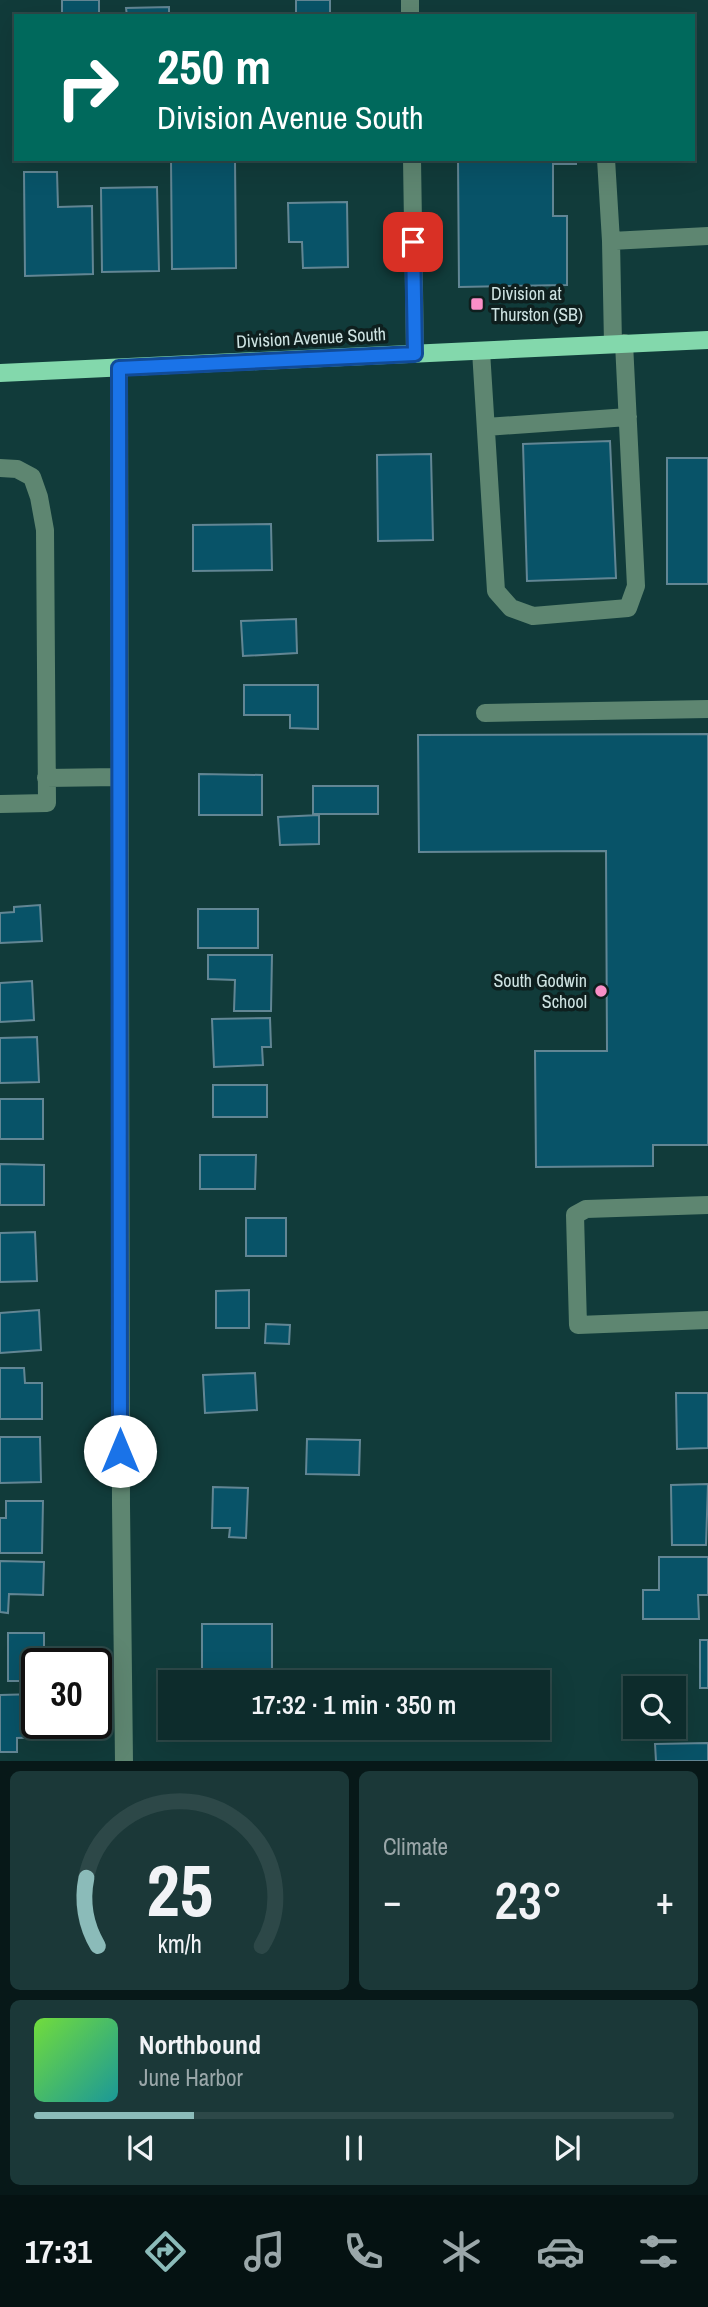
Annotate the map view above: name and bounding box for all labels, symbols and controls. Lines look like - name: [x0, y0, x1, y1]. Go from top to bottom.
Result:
- text: 250 m: [157, 33, 271, 99]
- icon: right: [42, 42, 133, 133]
- text: Division Avenue South: [157, 96, 424, 139]
- pin: [383, 212, 443, 272]
- icon: arrive: [394, 223, 432, 261]
- place label: Division at Thurston (SB): [491, 281, 583, 327]
- marker: Division at Thurston (SB): [469, 296, 485, 312]
- street label: Division Avenue South: [235, 321, 386, 354]
- place label: South Godwin School: [493, 968, 587, 1014]
- marker: South Godwin School: [593, 983, 609, 999]
- position arrow: [83, 1414, 157, 1488]
- speed limit sign: 30: [21, 1648, 112, 1739]
- map controls: [623, 1676, 686, 1739]
- button: search: [623, 1676, 686, 1739]
- text: 17:32 · 1 min · 350 m: [252, 1687, 456, 1722]
- text: Climate: [383, 1831, 448, 1862]
- text: 25: [146, 1842, 213, 1940]
- text: 23°: [494, 1865, 563, 1935]
- text: −: [383, 1875, 401, 1926]
- text: +: [656, 1875, 674, 1926]
- text: km/h: [157, 1927, 202, 1961]
- text: Northbound: [139, 2027, 261, 2062]
- text: June Harbor: [139, 2062, 243, 2093]
- icon: previous: [122, 2129, 160, 2167]
- icon: pause: [335, 2129, 373, 2167]
- icon: next: [548, 2129, 586, 2167]
- icon: directions: [141, 2227, 190, 2276]
- icon: music: [240, 2227, 289, 2276]
- icon: phone: [339, 2227, 388, 2276]
- icon: climate: [437, 2227, 486, 2276]
- icon: car: [536, 2227, 585, 2276]
- icon: filters: [634, 2227, 683, 2276]
- text: 17:31: [25, 2230, 92, 2273]

